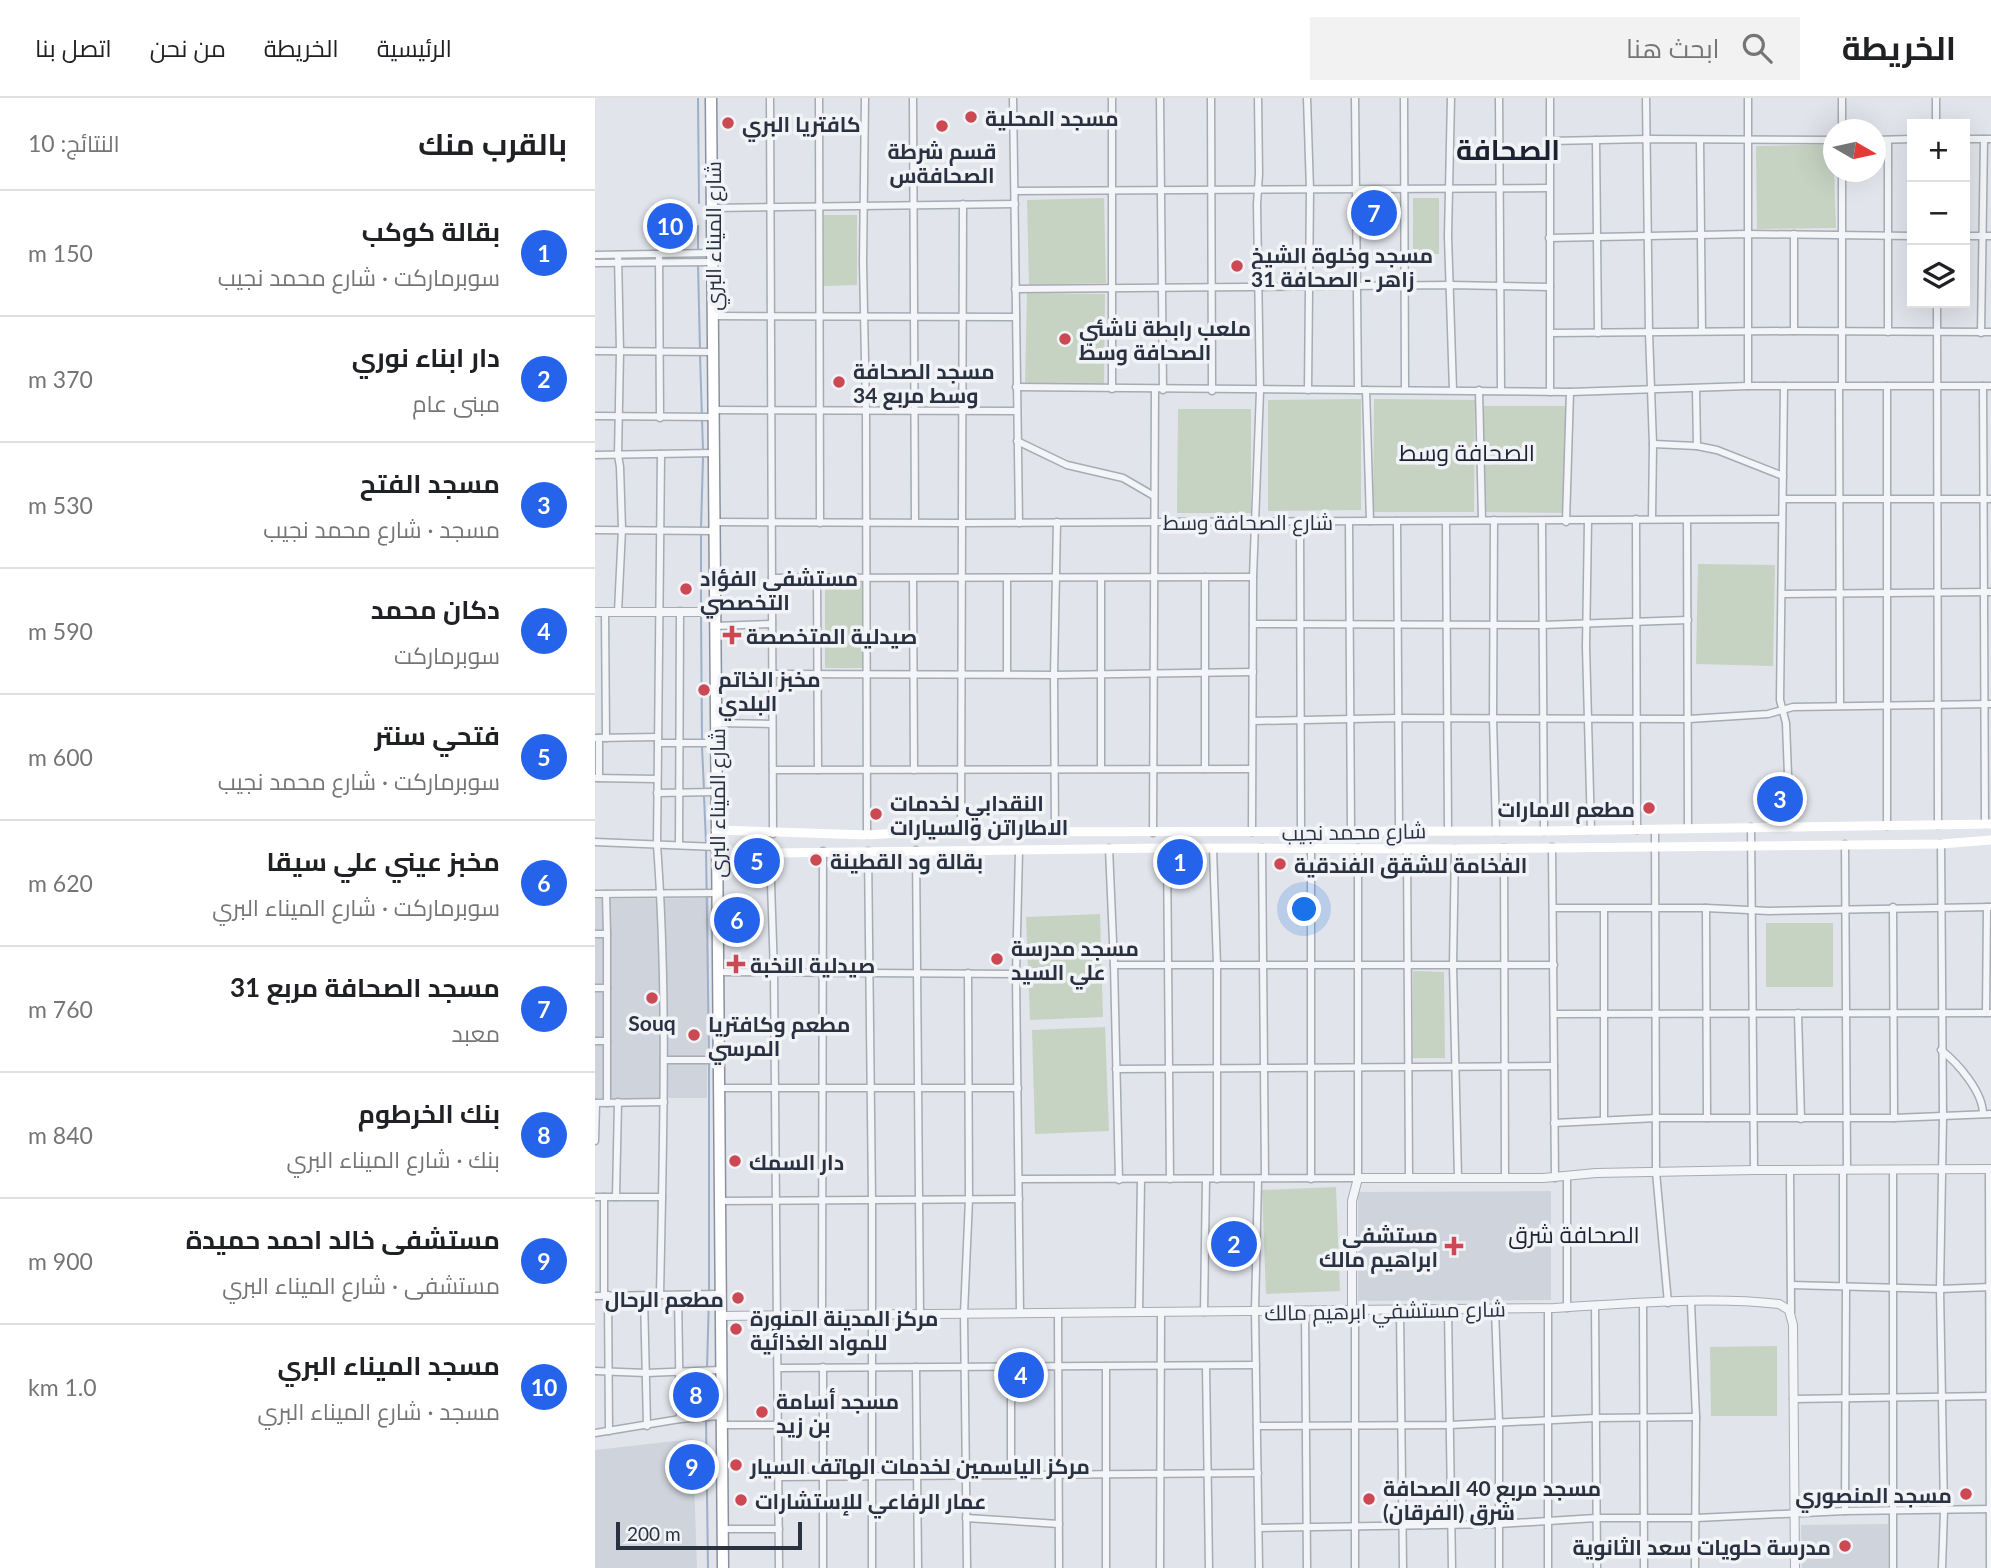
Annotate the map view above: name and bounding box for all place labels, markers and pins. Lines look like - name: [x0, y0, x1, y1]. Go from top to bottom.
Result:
- place label: مسجد المحلية: [985, 105, 1119, 131]
- marker: مسجد المحلية: [963, 109, 979, 125]
- place label: كافتريا البري: [742, 111, 861, 142]
- marker: كافتريا البري: [720, 115, 736, 131]
- marker: قسم شرطة الصحافةس: [934, 118, 950, 134]
- place label: قسم شرطة الصحافةس: [888, 138, 996, 188]
- pin: 7: [1351, 187, 1397, 239]
- pin: 10: [647, 200, 693, 252]
- place label: مسجد وخلوة الشيخ زاهر - الصحافة 31: [1251, 242, 1433, 292]
- marker: مسجد وخلوة الشيخ زاهر - الصحافة 31: [1229, 258, 1245, 274]
- place label: ملعب رابطة ناشئي الصحافة وسط: [1079, 315, 1251, 366]
- marker: ملعب رابطة ناشئي الصحافة وسط: [1057, 331, 1073, 347]
- place label: مسجد الصحافة وسط مربع 34: [853, 358, 995, 410]
- marker: مسجد الصحافة وسط مربع 34: [831, 374, 847, 390]
- place label: مستشفى الفؤاد التخصصي: [700, 565, 858, 619]
- marker: مستشفى الفؤاد التخصصي: [678, 581, 694, 597]
- place label: صيدلية المتخصصة: [746, 623, 917, 649]
- marker: صيدلية المتخصصة: [724, 627, 740, 643]
- place label: مخبز الخاتم البلدي: [718, 666, 821, 721]
- marker: مخبز الخاتم البلدي: [696, 682, 712, 698]
- pin: 3: [1757, 773, 1803, 825]
- place label: النقدابي لخدمات الاطاراتن والسيارات: [890, 790, 1068, 841]
- place label: مطعم الامارات: [1497, 796, 1635, 824]
- marker: مطعم الامارات: [1641, 800, 1657, 816]
- marker: النقدابي لخدمات الاطاراتن والسيارات: [868, 806, 884, 822]
- pin: 5: [734, 835, 780, 887]
- pin: 1: [1157, 836, 1203, 888]
- place label: بقالة ود القطينة: [830, 848, 983, 875]
- marker: بقالة ود القطينة: [808, 852, 824, 868]
- place label: الفخامة للشقق الفندقية: [1294, 852, 1527, 879]
- marker: الفخامة للشقق الفندقية: [1272, 856, 1288, 872]
- pin: 6: [714, 894, 760, 946]
- place label: مسجد مدرسة علي السيد: [1011, 935, 1139, 990]
- marker: مسجد مدرسة علي السيد: [989, 951, 1005, 967]
- place label: صيدلية النخبة: [750, 952, 875, 978]
- marker: صيدلية النخبة: [728, 956, 744, 972]
- marker: Souq: [644, 990, 660, 1006]
- place label: Souq: [628, 1010, 676, 1035]
- place label: مطعم وكافتريا المرسي: [708, 1011, 850, 1065]
- marker: مطعم وكافتريا المرسي: [686, 1027, 702, 1043]
- place label: دار السمك: [749, 1149, 844, 1175]
- marker: دار السمك: [727, 1153, 743, 1169]
- pin: 2: [1211, 1218, 1257, 1270]
- place label: مستشفى ابراهيم مالك: [1319, 1222, 1438, 1274]
- marker: مستشفى ابراهيم مالك: [1444, 1236, 1464, 1256]
- place label: مطعم الرحال: [605, 1286, 724, 1314]
- marker: مطعم الرحال: [730, 1290, 746, 1306]
- place label: مركز المدينة المنورة للمواد الغذائية: [750, 1305, 939, 1356]
- marker: مركز المدينة المنورة للمواد الغذائية: [728, 1321, 744, 1337]
- pin: 4: [998, 1349, 1044, 1401]
- pin: 8: [673, 1369, 719, 1421]
- place label: مسجد أسامة بن زيد: [776, 1388, 899, 1438]
- marker: مسجد أسامة بن زيد: [754, 1404, 770, 1420]
- pin: 9: [669, 1441, 715, 1493]
- place label: مركز الياسمين لخدمات الهاتف السيار: [749, 1453, 1090, 1480]
- marker: مركز الياسمين لخدمات الهاتف السيار: [728, 1457, 744, 1473]
- place label: مسجد مربع 40 الصحافة شرق (الفرقان): [1383, 1475, 1601, 1526]
- place label: مسجد المنصوري: [1795, 1482, 1952, 1513]
- marker: مسجد المنصوري: [1958, 1486, 1974, 1502]
- place label: عمار الرفاعي للإستشارات: [755, 1488, 986, 1519]
- marker: مسجد مربع 40 الصحافة شرق (الفرقان): [1361, 1491, 1377, 1507]
- marker: عمار الرفاعي للإستشارات: [733, 1492, 749, 1508]
- place label: مدرسة حلويات سعد الثانوية: [1573, 1534, 1831, 1561]
- marker: مدرسة حلويات سعد الثانوية: [1837, 1538, 1853, 1554]

